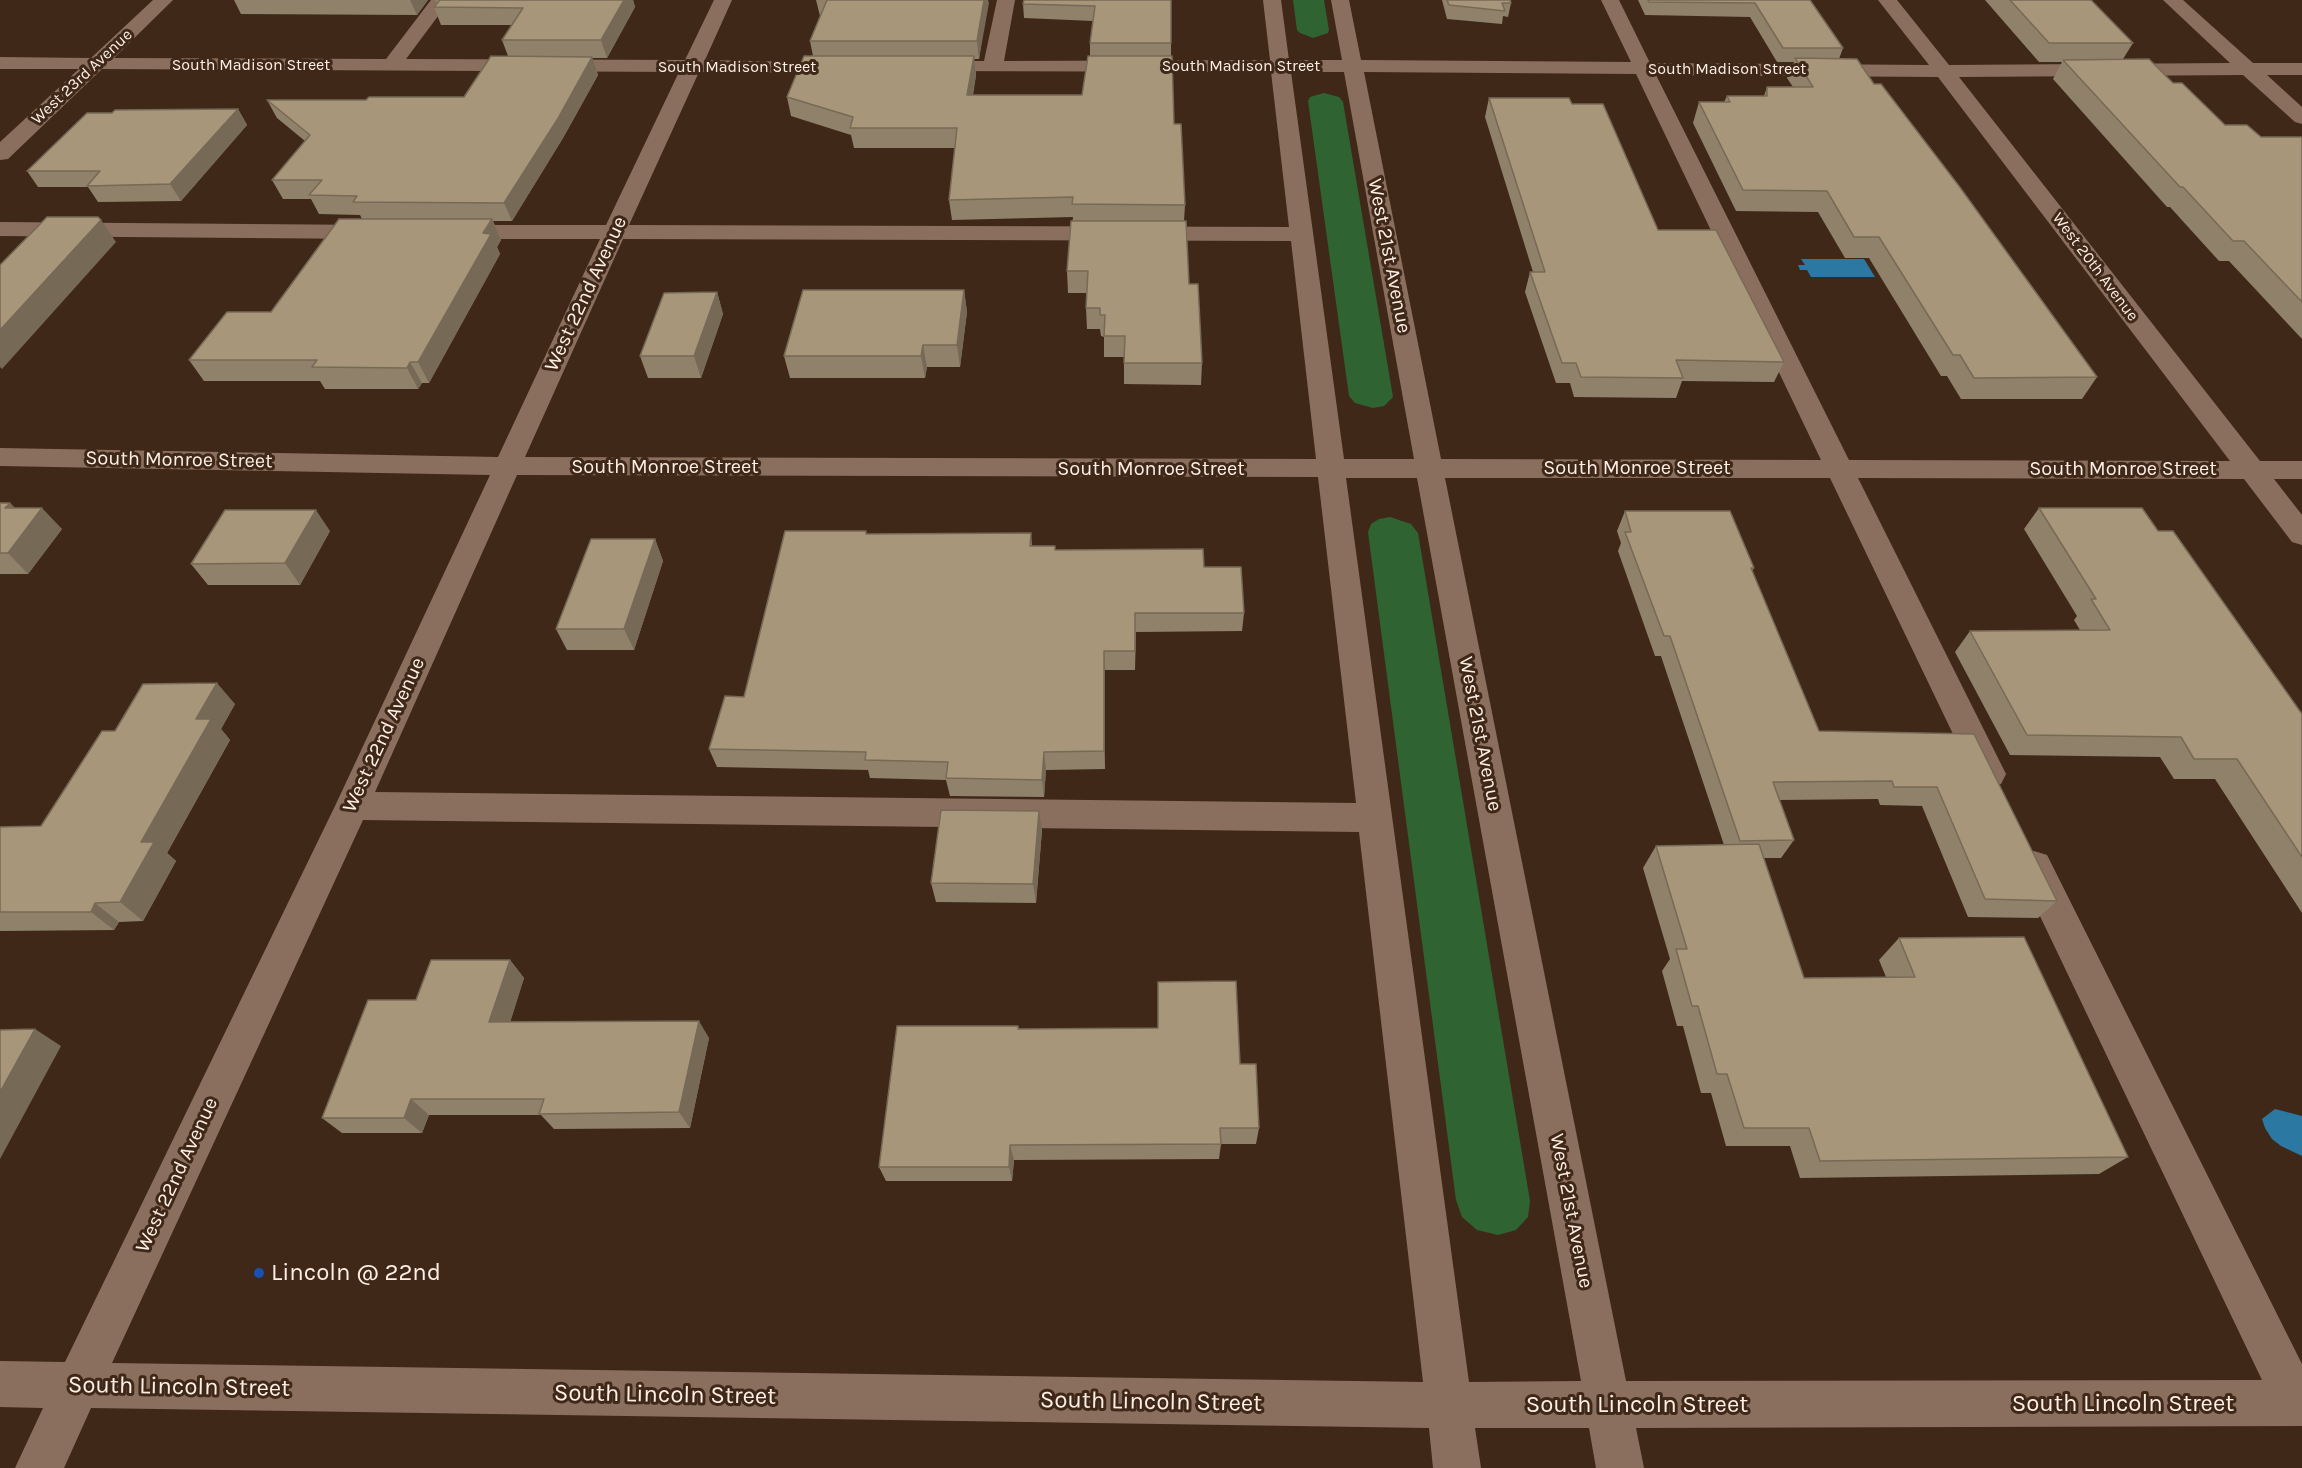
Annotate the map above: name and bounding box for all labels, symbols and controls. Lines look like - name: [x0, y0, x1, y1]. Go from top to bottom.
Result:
- street label: West 23rd Avenue: [28, 25, 136, 129]
- street label: South Madison Street: [172, 55, 330, 75]
- street label: South Madison Street: [1162, 56, 1320, 76]
- street label: South Madison Street: [658, 57, 816, 77]
- street label: South Madison Street: [1648, 59, 1806, 79]
- street label: West 21st Avenue: [1362, 177, 1416, 335]
- street label: West 20th Avenue: [2048, 209, 2142, 325]
- street label: West 22nd Avenue: [540, 213, 632, 375]
- street label: South Monroe Street: [85, 446, 273, 474]
- street label: South Monroe Street: [571, 455, 759, 479]
- street label: South Monroe Street: [1543, 456, 1731, 480]
- street label: South Monroe Street: [1057, 457, 1245, 481]
- street label: South Monroe Street: [2029, 457, 2217, 481]
- street label: West 22nd Avenue: [338, 654, 430, 816]
- street label: West 21st Avenue: [1453, 655, 1507, 813]
- street label: West 22nd Avenue: [131, 1094, 223, 1256]
- street label: West 21st Avenue: [1544, 1132, 1598, 1290]
- place label: Lincoln @ 22nd: [271, 1259, 441, 1287]
- marker: Lincoln @ 22nd: [252, 1266, 266, 1280]
- street label: South Lincoln Street: [68, 1371, 290, 1403]
- street label: South Lincoln Street: [554, 1379, 776, 1411]
- street label: South Lincoln Street: [1040, 1386, 1262, 1418]
- street label: South Lincoln Street: [2012, 1390, 2234, 1418]
- street label: South Lincoln Street: [1526, 1391, 1748, 1419]

